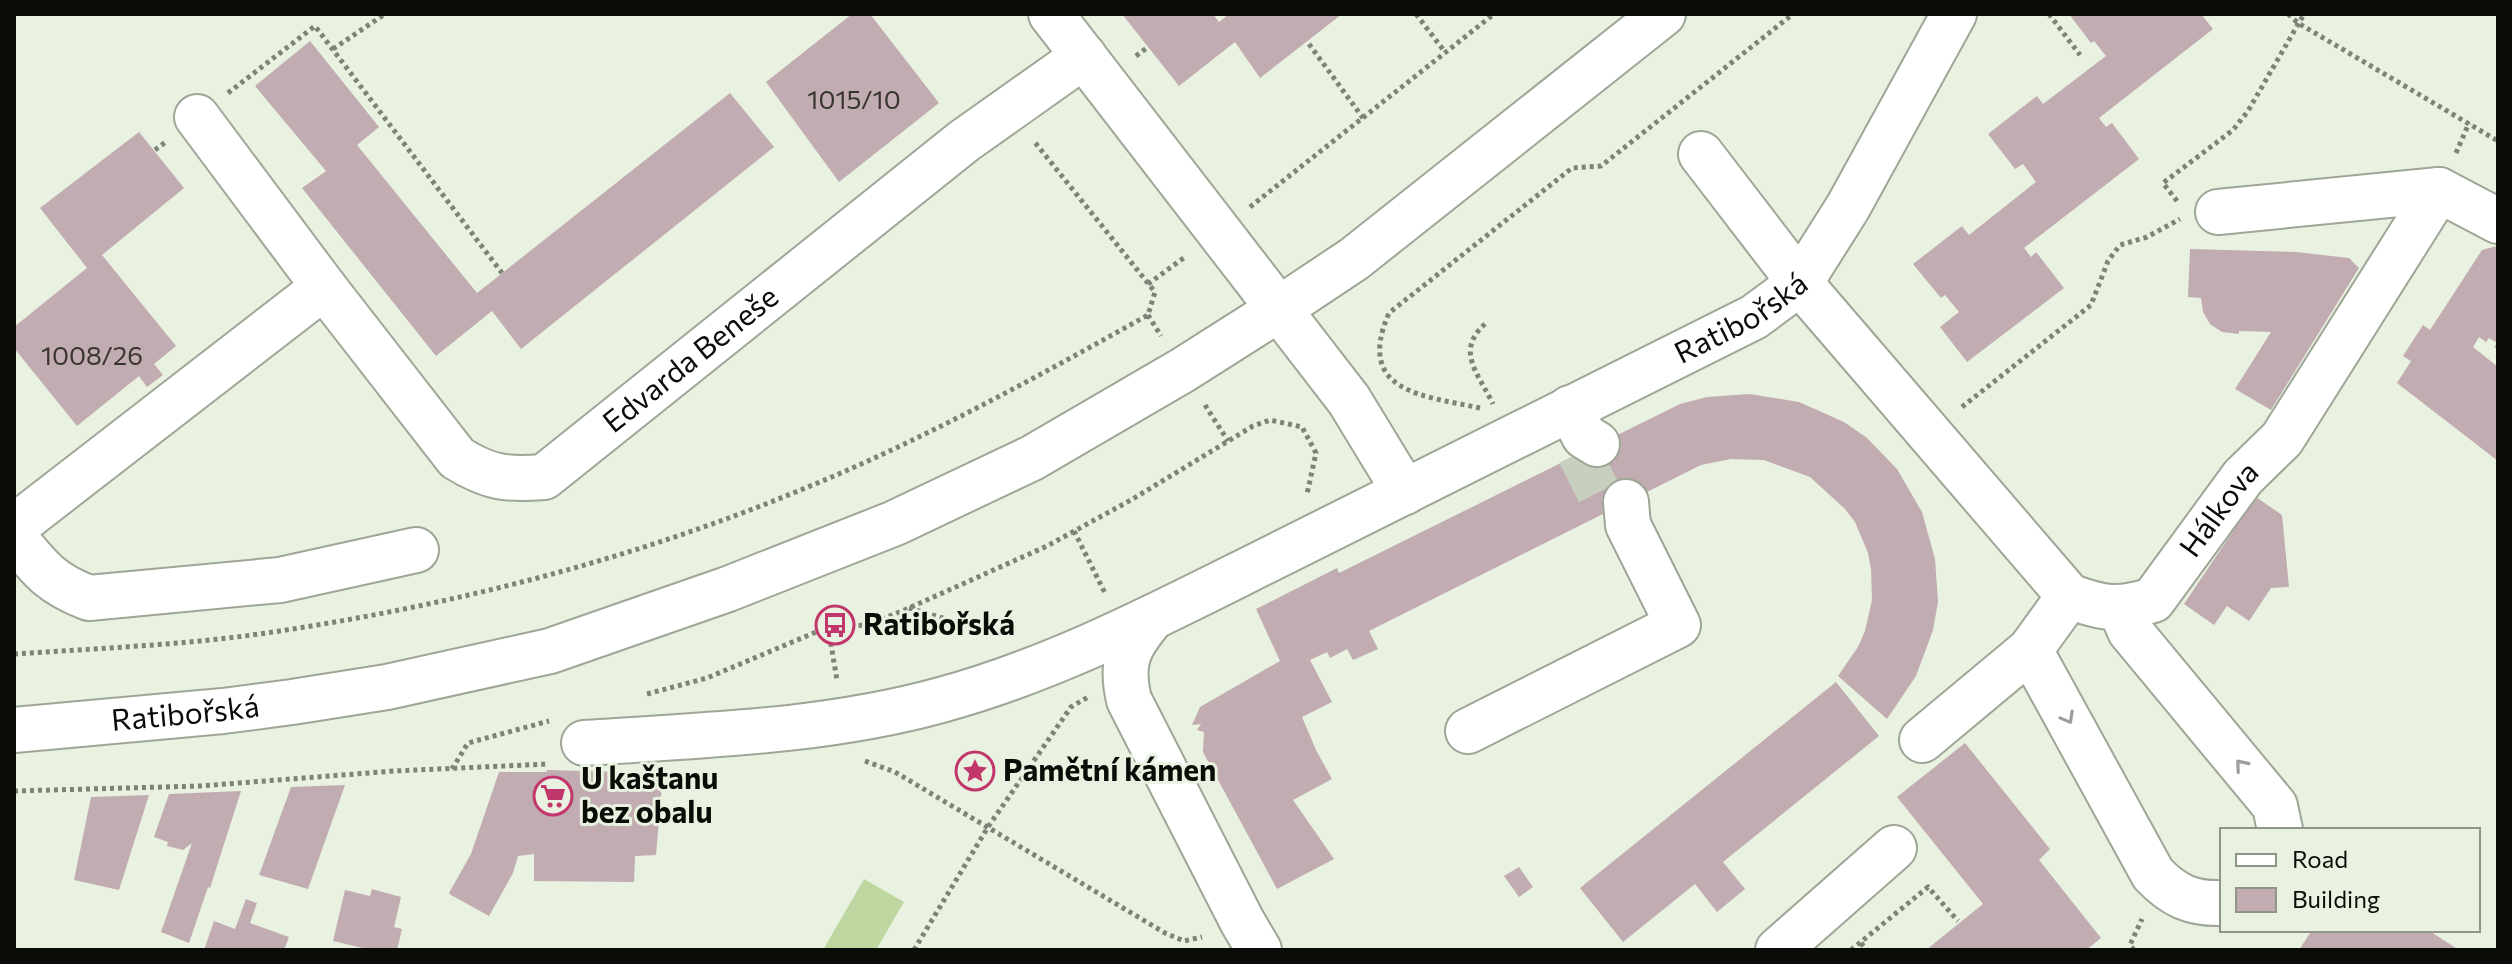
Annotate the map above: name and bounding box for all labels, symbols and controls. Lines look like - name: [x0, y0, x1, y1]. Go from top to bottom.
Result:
- house number: 1015/10: [807, 83, 901, 114]
- street label: Ratibořská: [1667, 263, 1814, 370]
- street label: Edvarda Beneše: [594, 276, 784, 439]
- house number: 1008/26: [41, 339, 143, 370]
- street label: Hálkova: [2170, 452, 2265, 563]
- bus stop icon: Ratibořská: [814, 604, 856, 646]
- place label: Ratibořská: [863, 604, 1015, 641]
- street label: Ratibořská: [109, 685, 261, 737]
- one-way arrow: [2058, 710, 2073, 725]
- place icon: Pamětní kámen: [954, 750, 996, 792]
- place label: Pamětní kámen: [1003, 750, 1216, 787]
- place label: U kaštanu bez obalu: [581, 758, 718, 829]
- one-way arrow: [2236, 760, 2251, 774]
- supermarket icon: U kaštanu bez obalu: [532, 775, 574, 817]
- legend: [2220, 828, 2480, 932]
- text: Road: [2292, 844, 2348, 873]
- text: Building: [2292, 884, 2380, 913]

